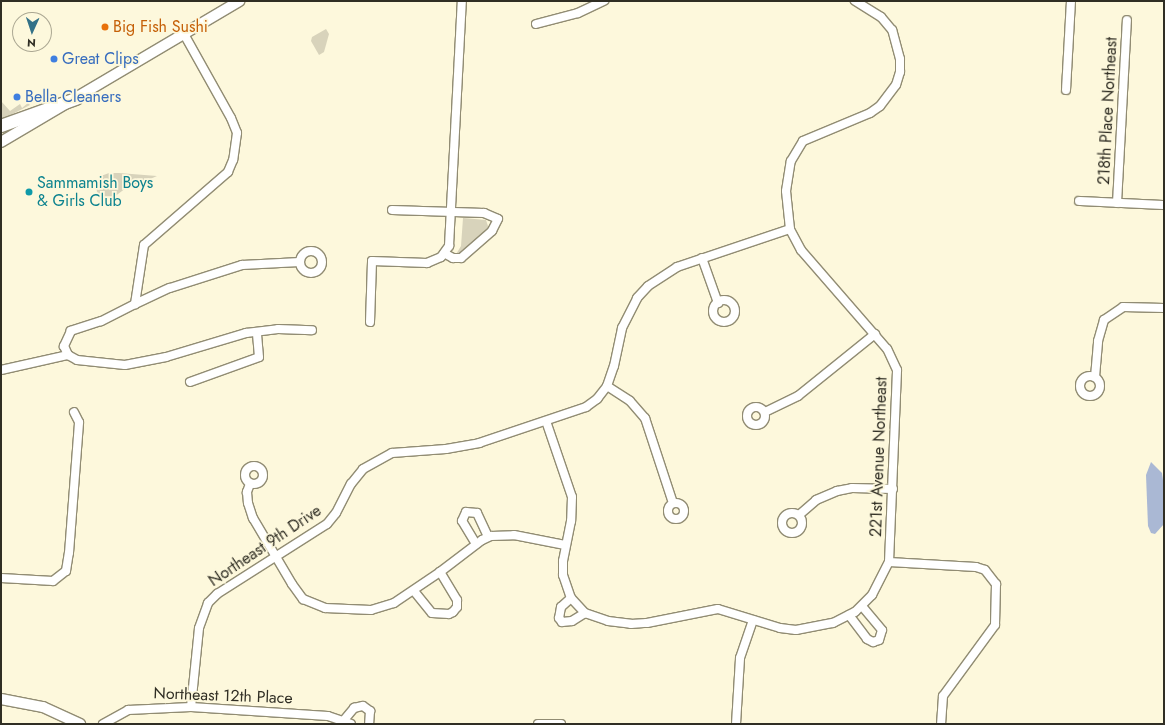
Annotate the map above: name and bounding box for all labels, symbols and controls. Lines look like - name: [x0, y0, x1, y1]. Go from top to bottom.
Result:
- north arrow: [12, 12, 52, 52]
- place label: Big Fish Sushi: [113, 17, 208, 37]
- marker: Big Fish Sushi: [100, 22, 110, 32]
- text: N: [27, 35, 36, 51]
- street label: 218th Place Northeast: [1095, 37, 1121, 185]
- place label: Great Clips: [62, 49, 139, 69]
- marker: Great Clips: [49, 54, 59, 64]
- place label: Bella Cleaners: [25, 87, 121, 107]
- marker: Bella Cleaners: [12, 92, 22, 102]
- place label: Sammamish Boys & Girls Club: [37, 173, 153, 211]
- marker: Sammamish Boys & Girls Club: [24, 187, 34, 197]
- street label: 221st Avenue Northeast: [867, 377, 891, 537]
- street label: Northeast 9th Drive: [205, 501, 325, 591]
- street label: Northeast 12th Place: [153, 684, 293, 708]

